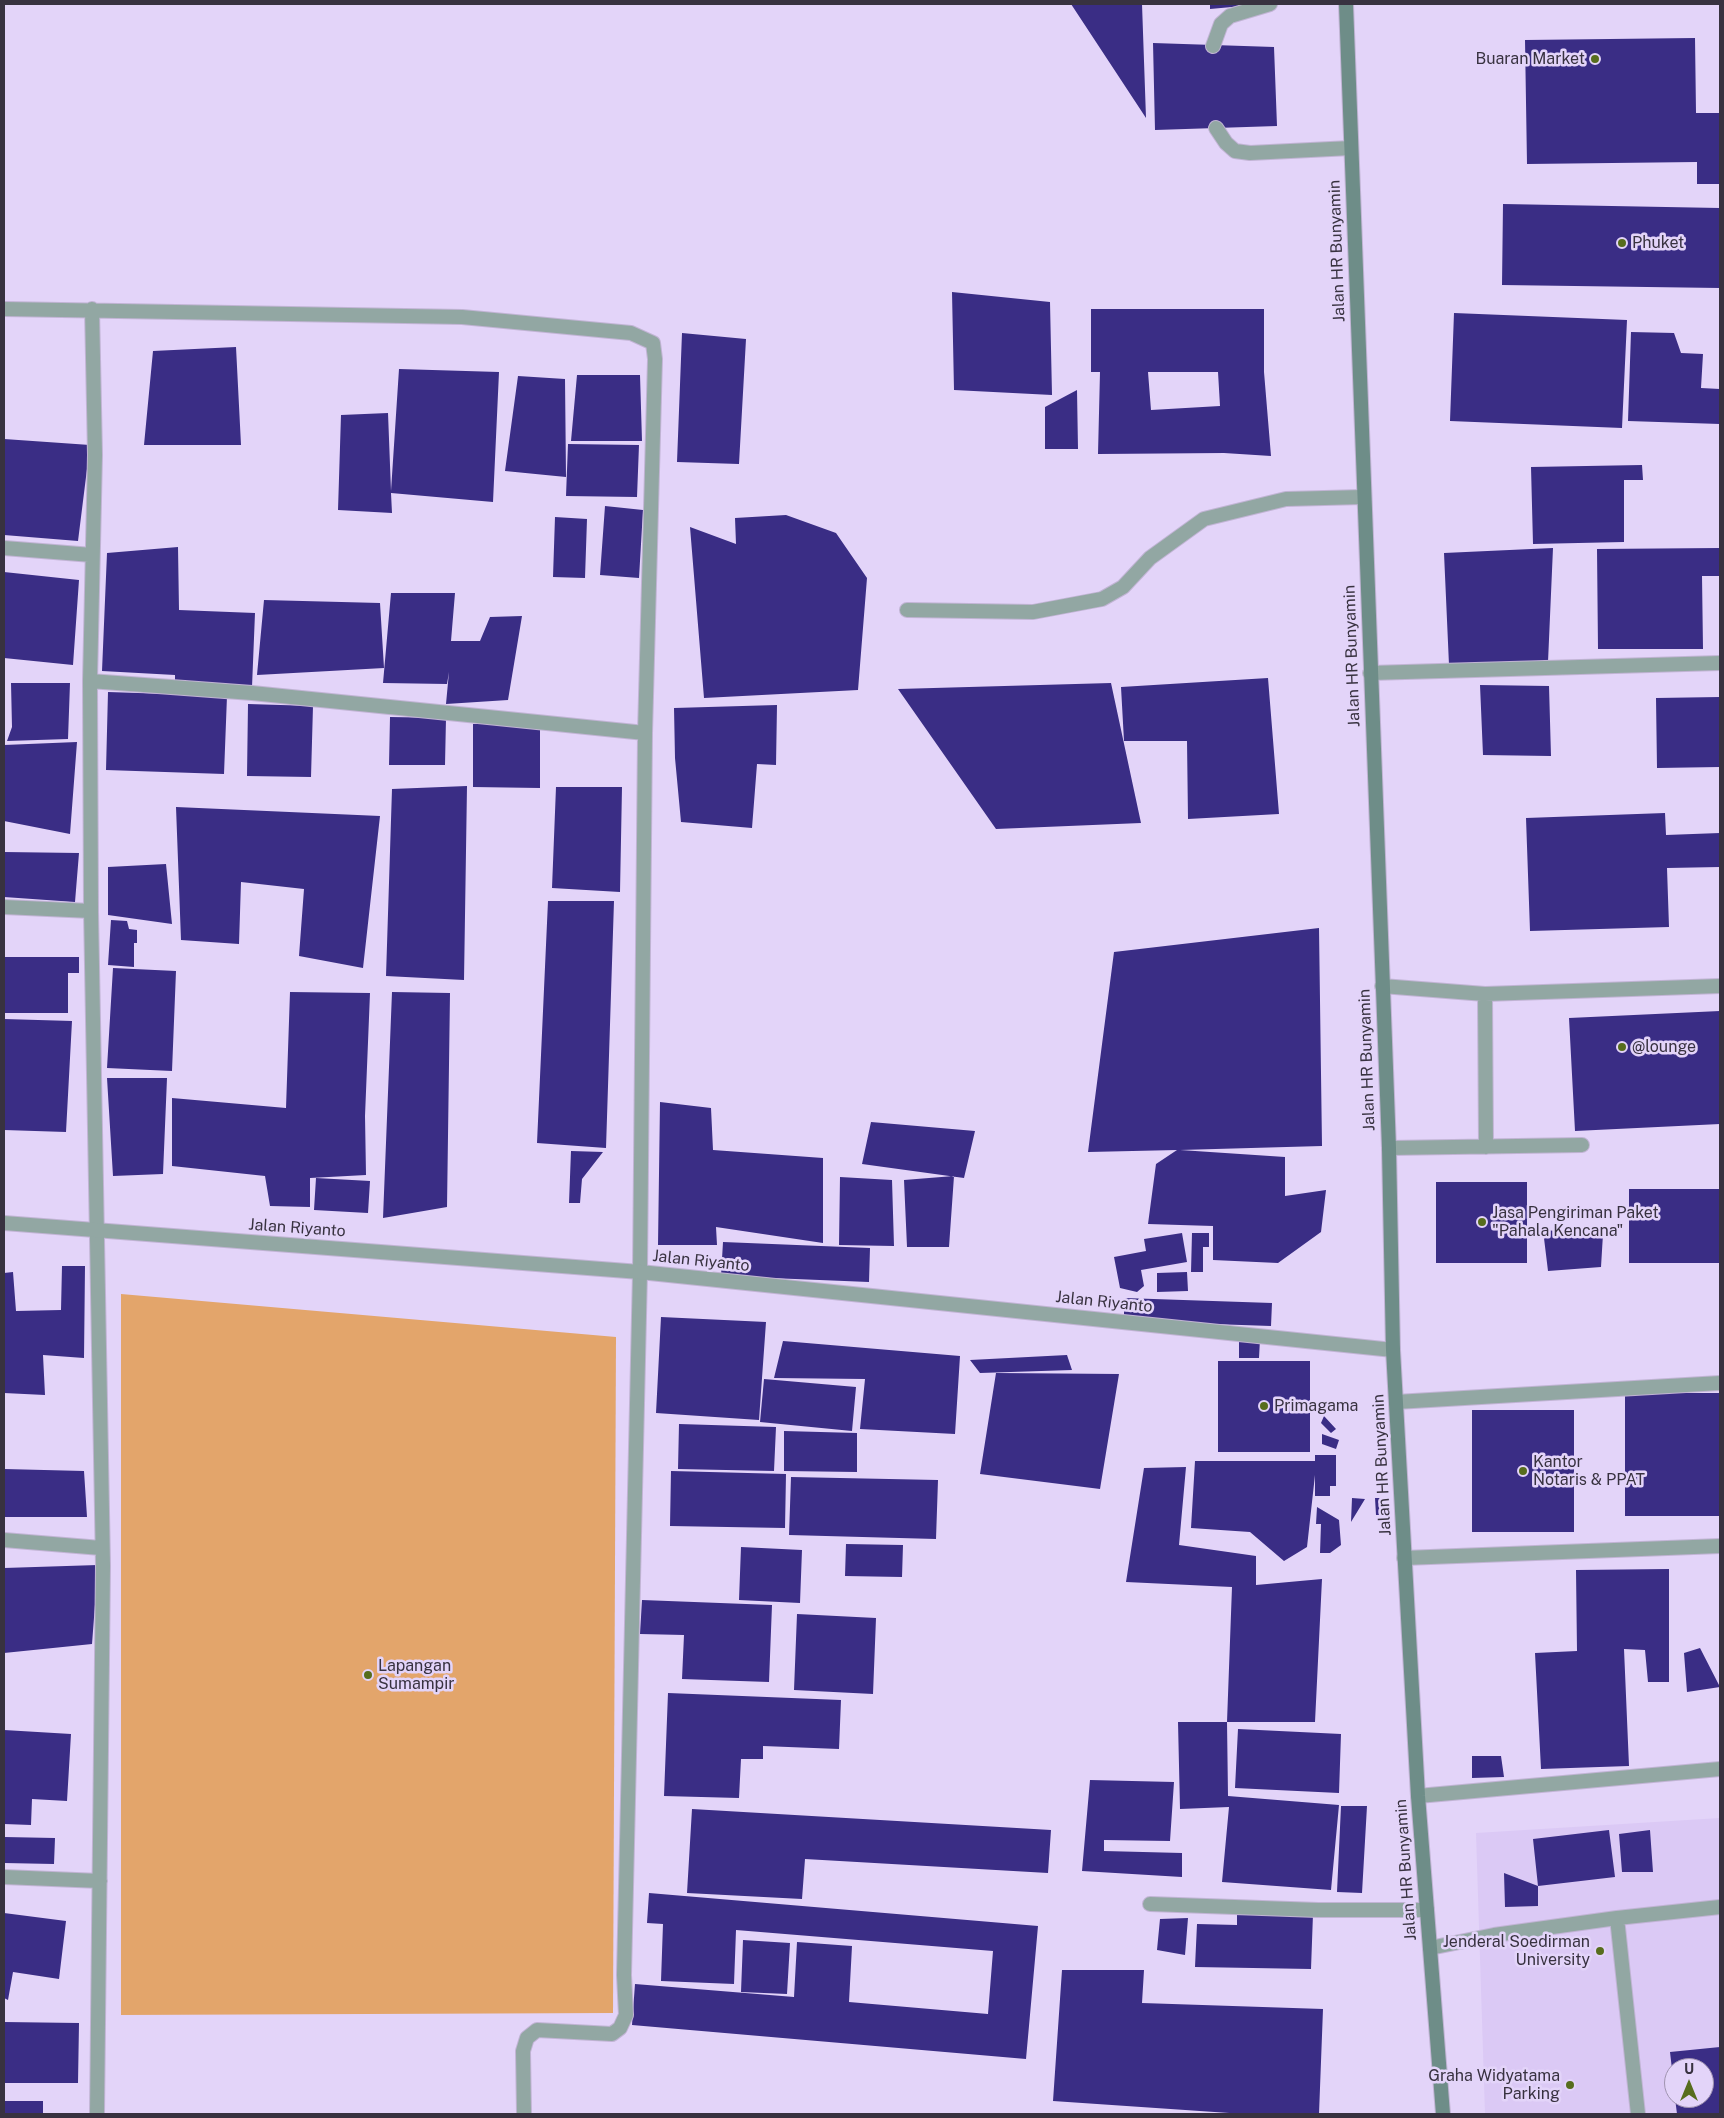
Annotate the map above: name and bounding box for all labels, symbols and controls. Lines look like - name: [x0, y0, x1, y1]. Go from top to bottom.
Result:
- place label: Buaran Market: [1475, 49, 1585, 69]
- marker: Buaran Market: [1589, 53, 1601, 65]
- street label: Jalan HR Bunyamin: [1325, 180, 1349, 322]
- place label: Phuket: [1632, 233, 1684, 253]
- marker: Phuket: [1616, 237, 1628, 249]
- street label: Jalan HR Bunyamin: [1340, 585, 1364, 727]
- street label: Jalan HR Bunyamin: [1355, 989, 1379, 1131]
- place label: @lounge: [1632, 1037, 1696, 1057]
- marker: @lounge: [1616, 1041, 1628, 1053]
- place label: Jasa Pengiriman Paket "Pahala Kencana": [1492, 1203, 1659, 1241]
- street label: Jalan Riyanto: [248, 1215, 346, 1241]
- marker: Jasa Pengiriman Paket "Pahala Kencana": [1476, 1216, 1488, 1228]
- street label: Jalan Riyanto: [651, 1246, 751, 1276]
- street label: Jalan Riyanto: [1054, 1287, 1154, 1317]
- street label: Jalan HR Bunyamin: [1369, 1393, 1395, 1537]
- place label: Primagama: [1274, 1396, 1358, 1416]
- marker: Primagama: [1258, 1400, 1270, 1412]
- place label: Kantor Notaris & PPAT: [1533, 1452, 1645, 1490]
- marker: Kantor Notaris & PPAT: [1517, 1465, 1529, 1477]
- place label: Lapangan Sumampir: [378, 1656, 454, 1694]
- marker: Lapangan Sumampir: [362, 1669, 374, 1681]
- street label: Jalan HR Bunyamin: [1391, 1798, 1421, 1942]
- place label: Jenderal Soedirman University: [1443, 1932, 1590, 1970]
- marker: Jenderal Soedirman University: [1594, 1945, 1606, 1957]
- north arrow: [1664, 2058, 1714, 2108]
- text: U: [1684, 2061, 1694, 2077]
- place label: Graha Widyatama Parking: [1428, 2066, 1560, 2104]
- marker: Graha Widyatama Parking: [1564, 2079, 1576, 2091]

